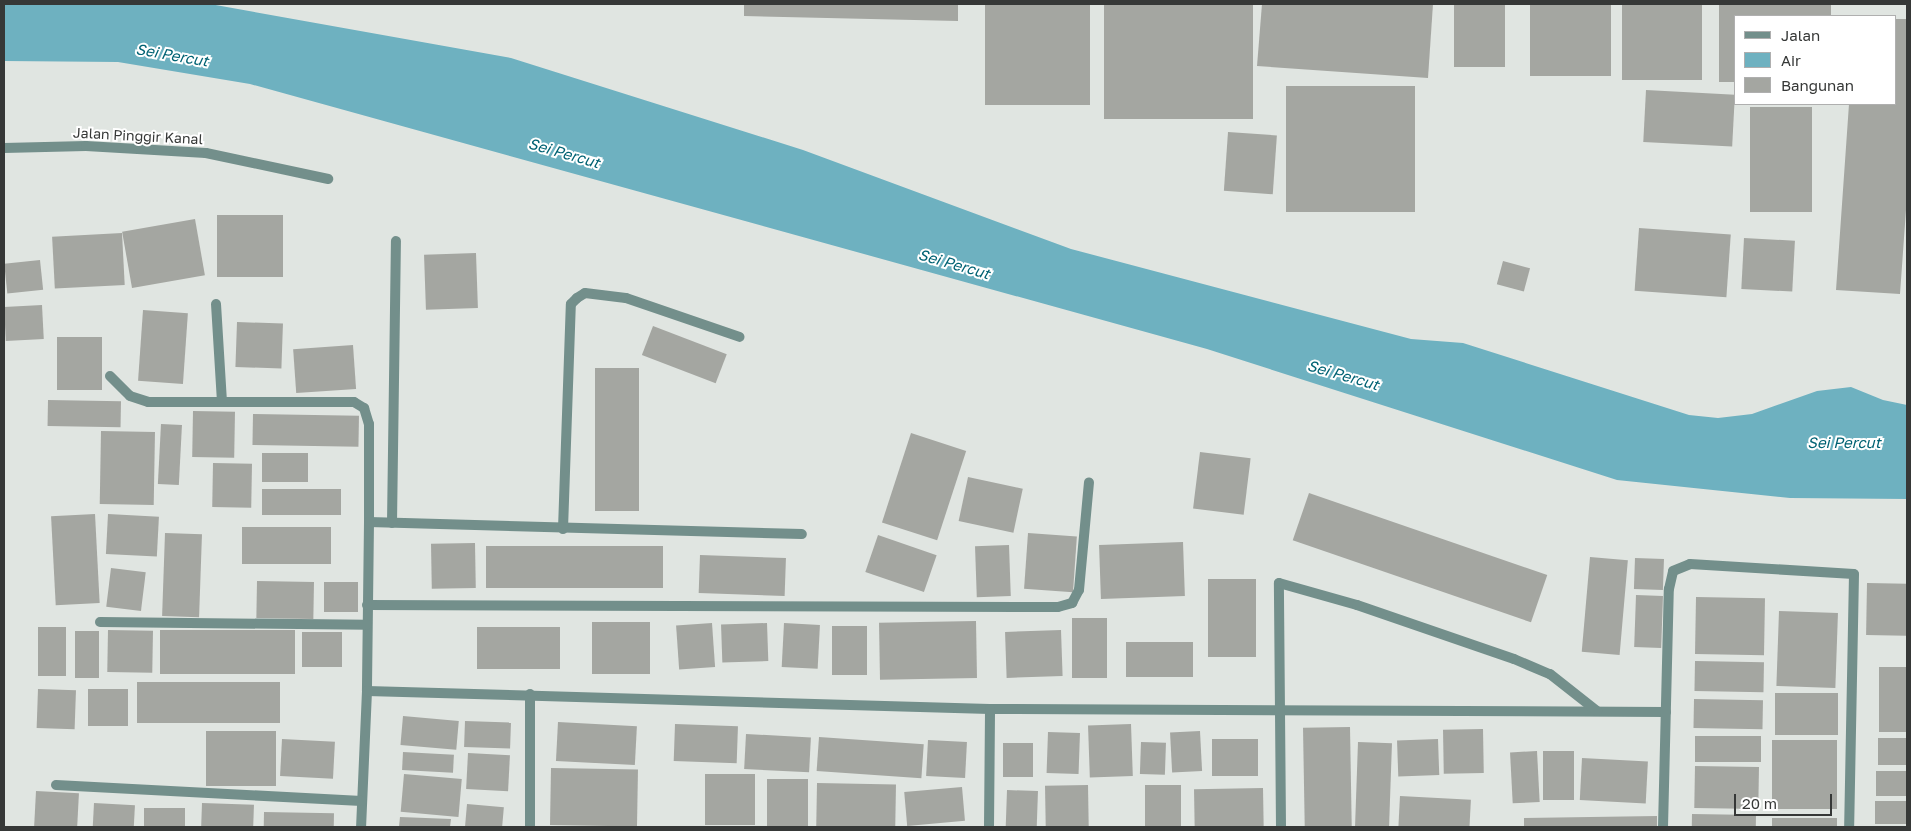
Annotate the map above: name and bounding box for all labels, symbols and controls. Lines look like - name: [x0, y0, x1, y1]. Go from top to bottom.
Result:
- legend: [1734, 15, 1896, 105]
- text: Jalan: [1781, 26, 1820, 44]
- water label: Sei Percut: [134, 40, 210, 70]
- text: Air: [1781, 51, 1801, 69]
- text: Bangunan: [1781, 76, 1854, 94]
- street label: Jalan Pinggir Kanal: [73, 124, 203, 148]
- water label: Sei Percut: [526, 134, 602, 172]
- water label: Sei Percut: [916, 245, 992, 283]
- water label: Sei Percut: [1305, 356, 1381, 394]
- water label: Sei Percut: [1807, 434, 1881, 452]
- scale bar: [1736, 784, 1834, 816]
- text: 20 m: [1742, 794, 1777, 812]

